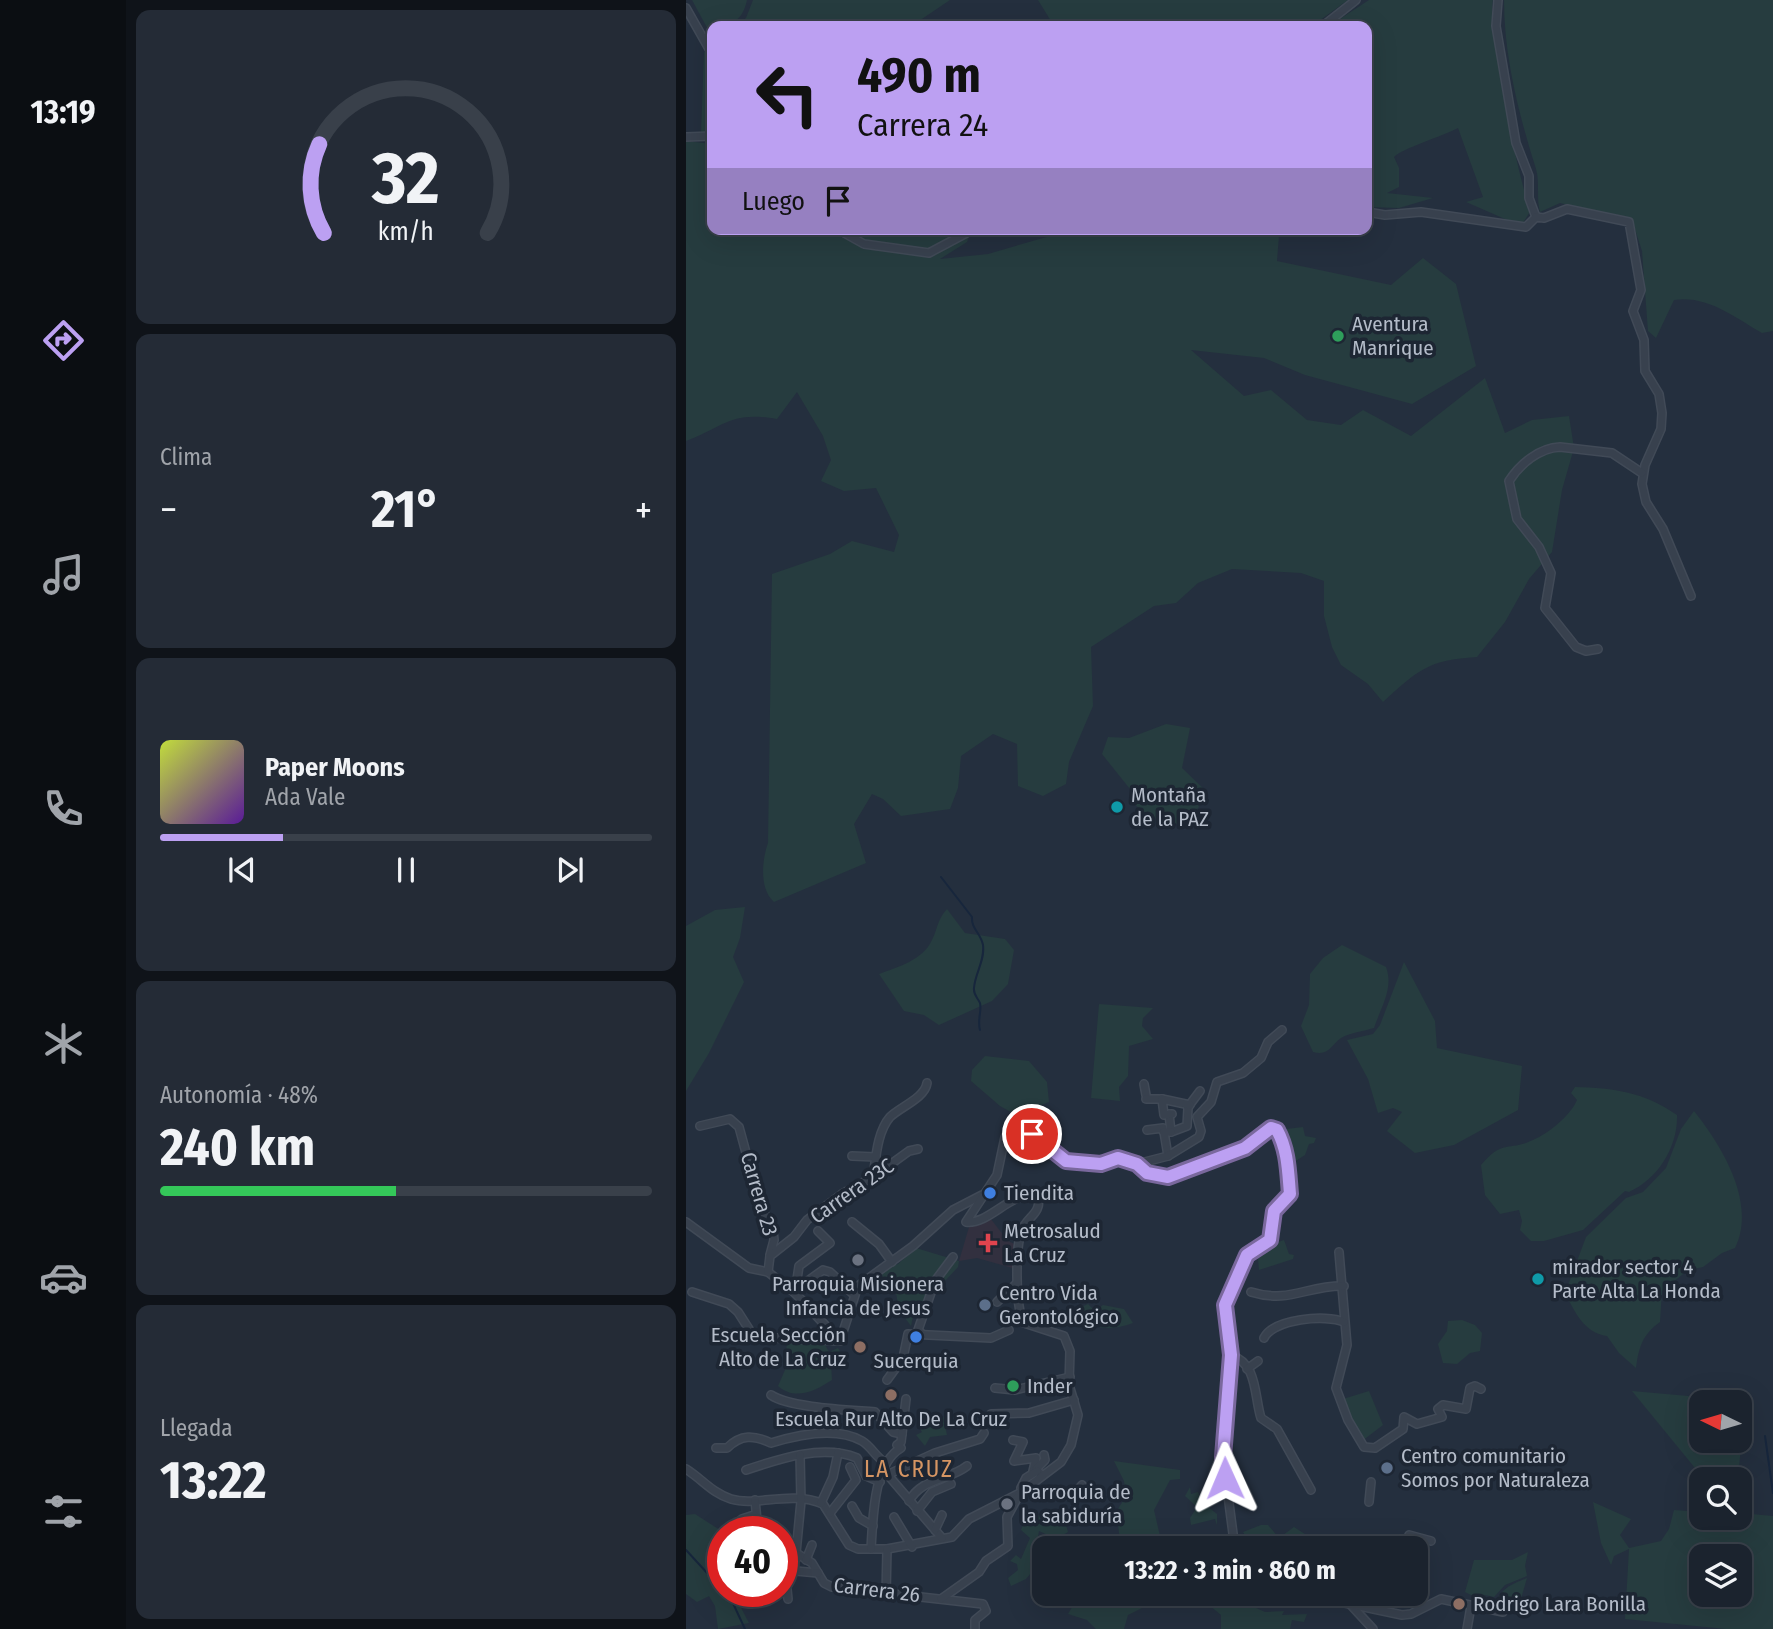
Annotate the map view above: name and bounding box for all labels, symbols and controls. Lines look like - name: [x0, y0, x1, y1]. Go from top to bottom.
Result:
- text: 490 m: [857, 46, 981, 105]
- icon: left: [742, 49, 833, 140]
- text: 13:19: [31, 93, 96, 131]
- text: Carrera 24: [857, 106, 988, 144]
- text: 32: [371, 135, 440, 222]
- icon: arrive: [819, 182, 857, 220]
- text: Luego: [742, 186, 805, 217]
- text: km/h: [378, 217, 434, 247]
- place label: Aventura Manrique: [1352, 311, 1434, 361]
- icon: directions: [39, 316, 88, 365]
- marker: Aventura Manrique: [1330, 328, 1346, 344]
- text: Clima: [160, 443, 212, 471]
- text: 21°: [371, 478, 441, 541]
- text: −: [160, 487, 177, 533]
- text: +: [635, 487, 652, 533]
- icon: music: [39, 550, 88, 599]
- text: Paper Moons: [265, 752, 405, 783]
- place label: Montaña de la PAZ: [1131, 782, 1209, 832]
- text: Ada Vale: [265, 783, 345, 811]
- icon: phone: [39, 784, 88, 833]
- marker: Montaña de la PAZ: [1109, 799, 1125, 815]
- icon: previous: [223, 851, 261, 889]
- icon: pause: [387, 851, 425, 889]
- icon: next: [551, 851, 589, 889]
- icon: climate: [39, 1019, 88, 1068]
- text: Autonomía · 48%: [160, 1081, 318, 1109]
- pin: [1002, 1104, 1062, 1164]
- icon: arrive: [1013, 1115, 1051, 1153]
- text: 240 km: [160, 1116, 315, 1179]
- street label: Carrera 23: [735, 1149, 783, 1239]
- street label: Carrera 23C: [805, 1152, 899, 1229]
- place label: Tiendita: [1004, 1180, 1074, 1206]
- marker: Tiendita: [982, 1185, 998, 1201]
- place label: Metrosalud La Cruz: [1004, 1218, 1101, 1268]
- marker: Metrosalud La Cruz: [978, 1233, 998, 1253]
- marker: Parroquia Misionera Infancia de Jesus: [850, 1252, 866, 1268]
- icon: car: [39, 1253, 88, 1302]
- place label: mirador sector 4 Parte Alta La Honda: [1552, 1254, 1721, 1304]
- place label: Parroquia Misionera Infancia de Jesus: [772, 1271, 944, 1321]
- marker: mirador sector 4 Parte Alta La Honda: [1530, 1271, 1546, 1287]
- place label: Centro Vida Gerontológico: [999, 1280, 1119, 1330]
- marker: Centro Vida Gerontológico: [977, 1297, 993, 1313]
- place label: Escuela Sección Alto de La Cruz: [711, 1322, 846, 1372]
- marker: Sucerquia: [908, 1329, 924, 1345]
- marker: Escuela Sección Alto de La Cruz: [852, 1339, 868, 1355]
- place label: Sucerquia: [874, 1348, 958, 1374]
- place label: Inder: [1027, 1373, 1073, 1399]
- marker: Inder: [1005, 1378, 1021, 1394]
- marker: Escuela Rur Alto De La Cruz: [883, 1387, 899, 1403]
- north arrow: [1689, 1390, 1752, 1452]
- map controls: [1689, 1390, 1752, 1607]
- place label: Escuela Rur Alto De La Cruz: [775, 1406, 1007, 1432]
- text: Llegada: [160, 1414, 232, 1442]
- position arrow: [1188, 1441, 1262, 1515]
- place label: Centro comunitario Somos por Naturaleza: [1401, 1443, 1590, 1493]
- text: 13:22: [160, 1449, 267, 1512]
- district label: LA CRUZ: [864, 1455, 954, 1483]
- marker: Centro comunitario Somos por Naturaleza: [1379, 1460, 1395, 1476]
- button: search: [1689, 1467, 1752, 1530]
- place label: Parroquia de la sabiduría: [1021, 1479, 1131, 1529]
- icon: filters: [39, 1487, 88, 1536]
- marker: Parroquia de la sabiduría: [999, 1496, 1015, 1512]
- speed limit sign: 40: [707, 1516, 798, 1607]
- button: layers: [1689, 1544, 1752, 1607]
- text: 13:22 · 3 min · 860 m: [1124, 1555, 1336, 1586]
- street label: Carrera 26: [832, 1572, 922, 1608]
- place label: Rodrigo Lara Bonilla: [1473, 1591, 1646, 1617]
- marker: Rodrigo Lara Bonilla: [1451, 1596, 1467, 1612]

